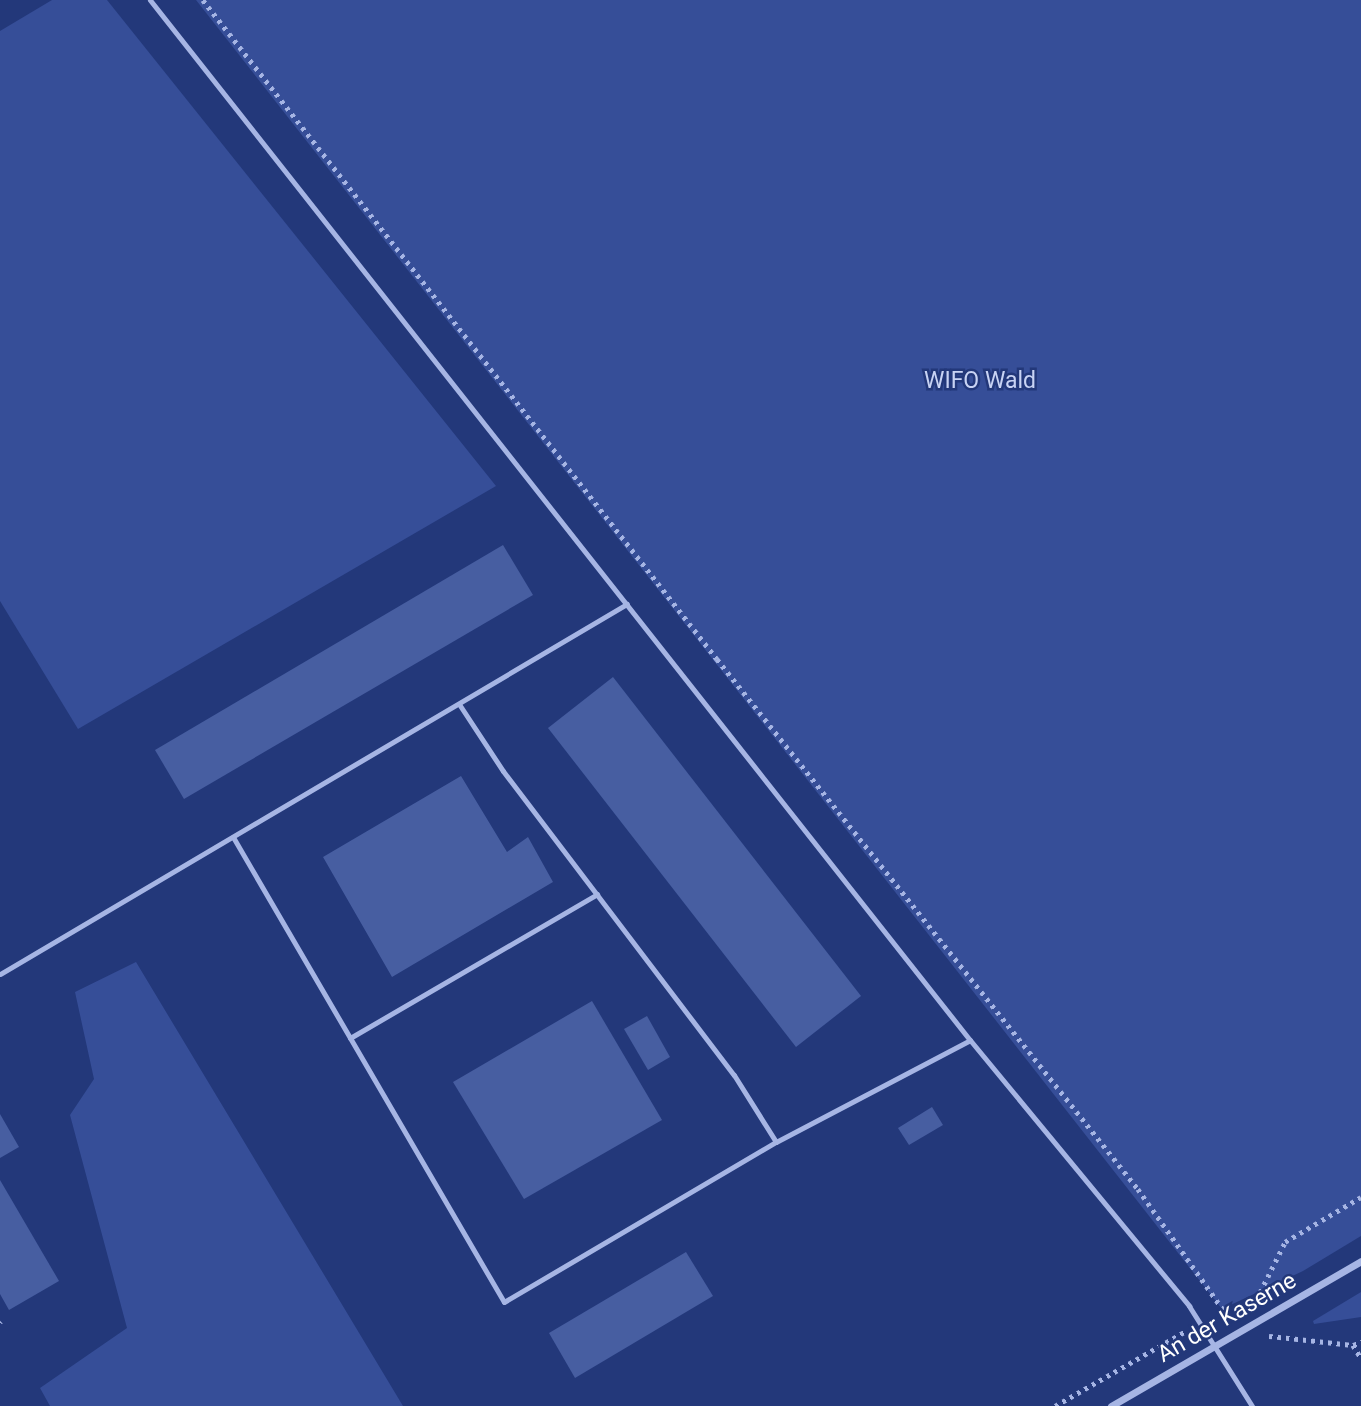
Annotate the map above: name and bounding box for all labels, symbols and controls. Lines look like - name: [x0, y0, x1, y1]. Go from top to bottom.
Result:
- park label: WIFO Wald: [924, 367, 1036, 395]
- street label: An der Kaserne: [1153, 1267, 1301, 1369]

